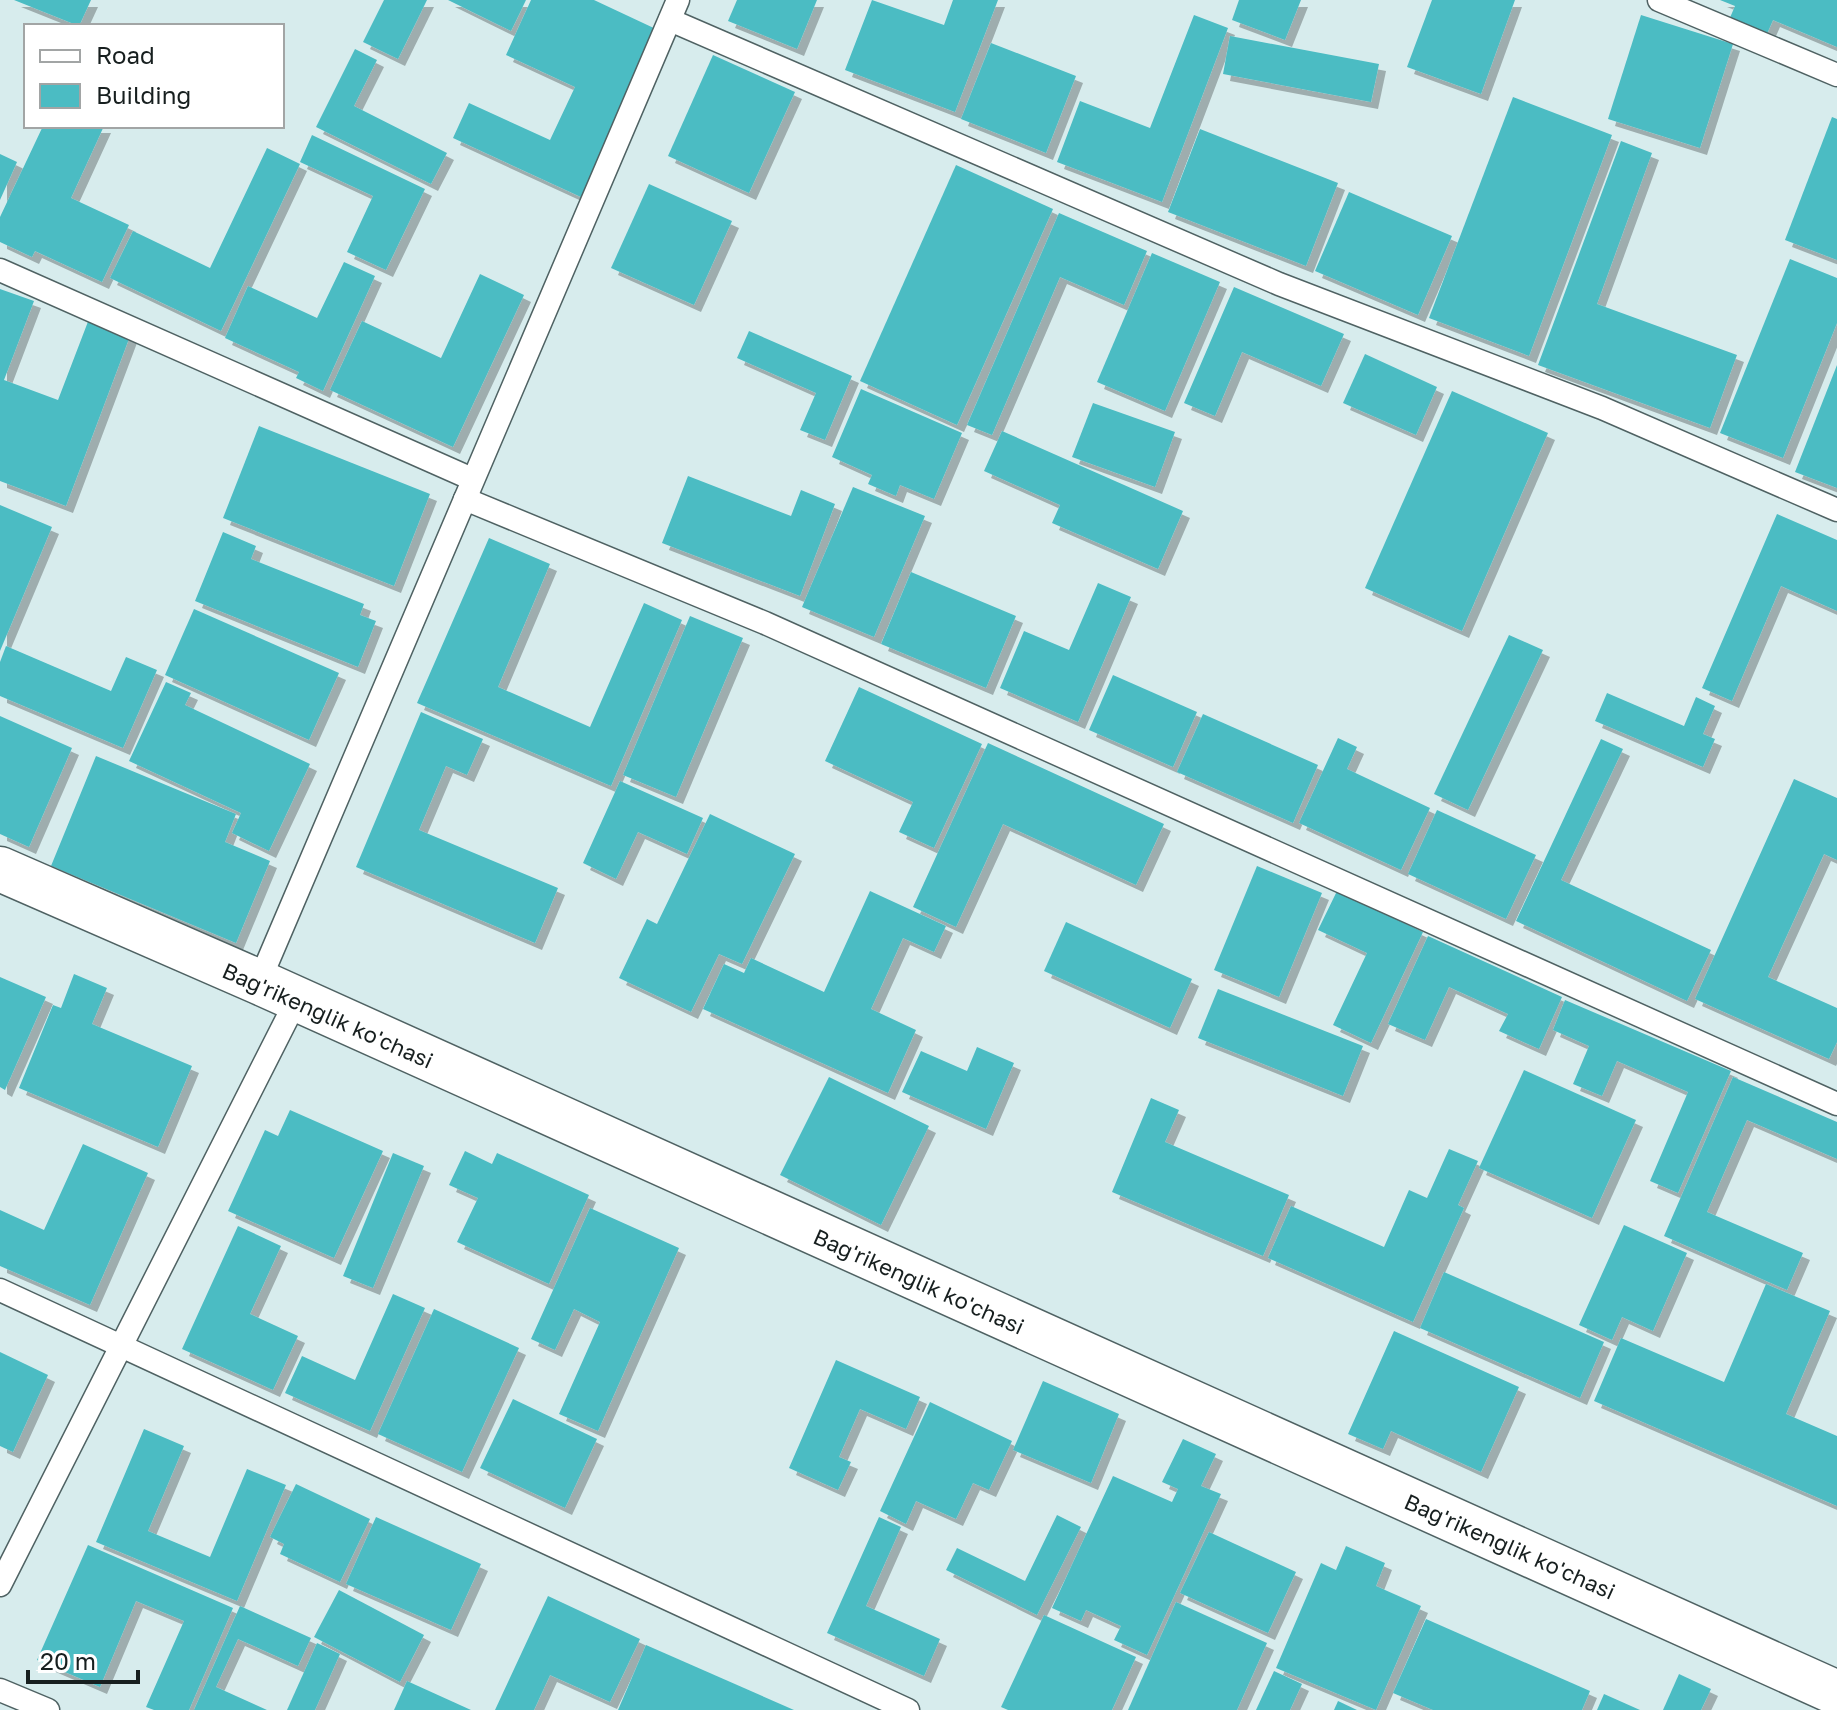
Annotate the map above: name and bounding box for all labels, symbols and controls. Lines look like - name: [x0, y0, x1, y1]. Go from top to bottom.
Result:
- legend: [24, 24, 284, 128]
- text: Road: [96, 40, 155, 69]
- text: Building: [96, 80, 191, 109]
- street label: Bag'rikenglik ko'chasi: [218, 956, 438, 1074]
- street label: Bag'rikenglik ko'chasi: [809, 1222, 1029, 1340]
- street label: Bag'rikenglik ko'chasi: [1400, 1487, 1620, 1605]
- scale bar: [28, 1634, 138, 1684]
- text: 20 m: [40, 1646, 96, 1675]

